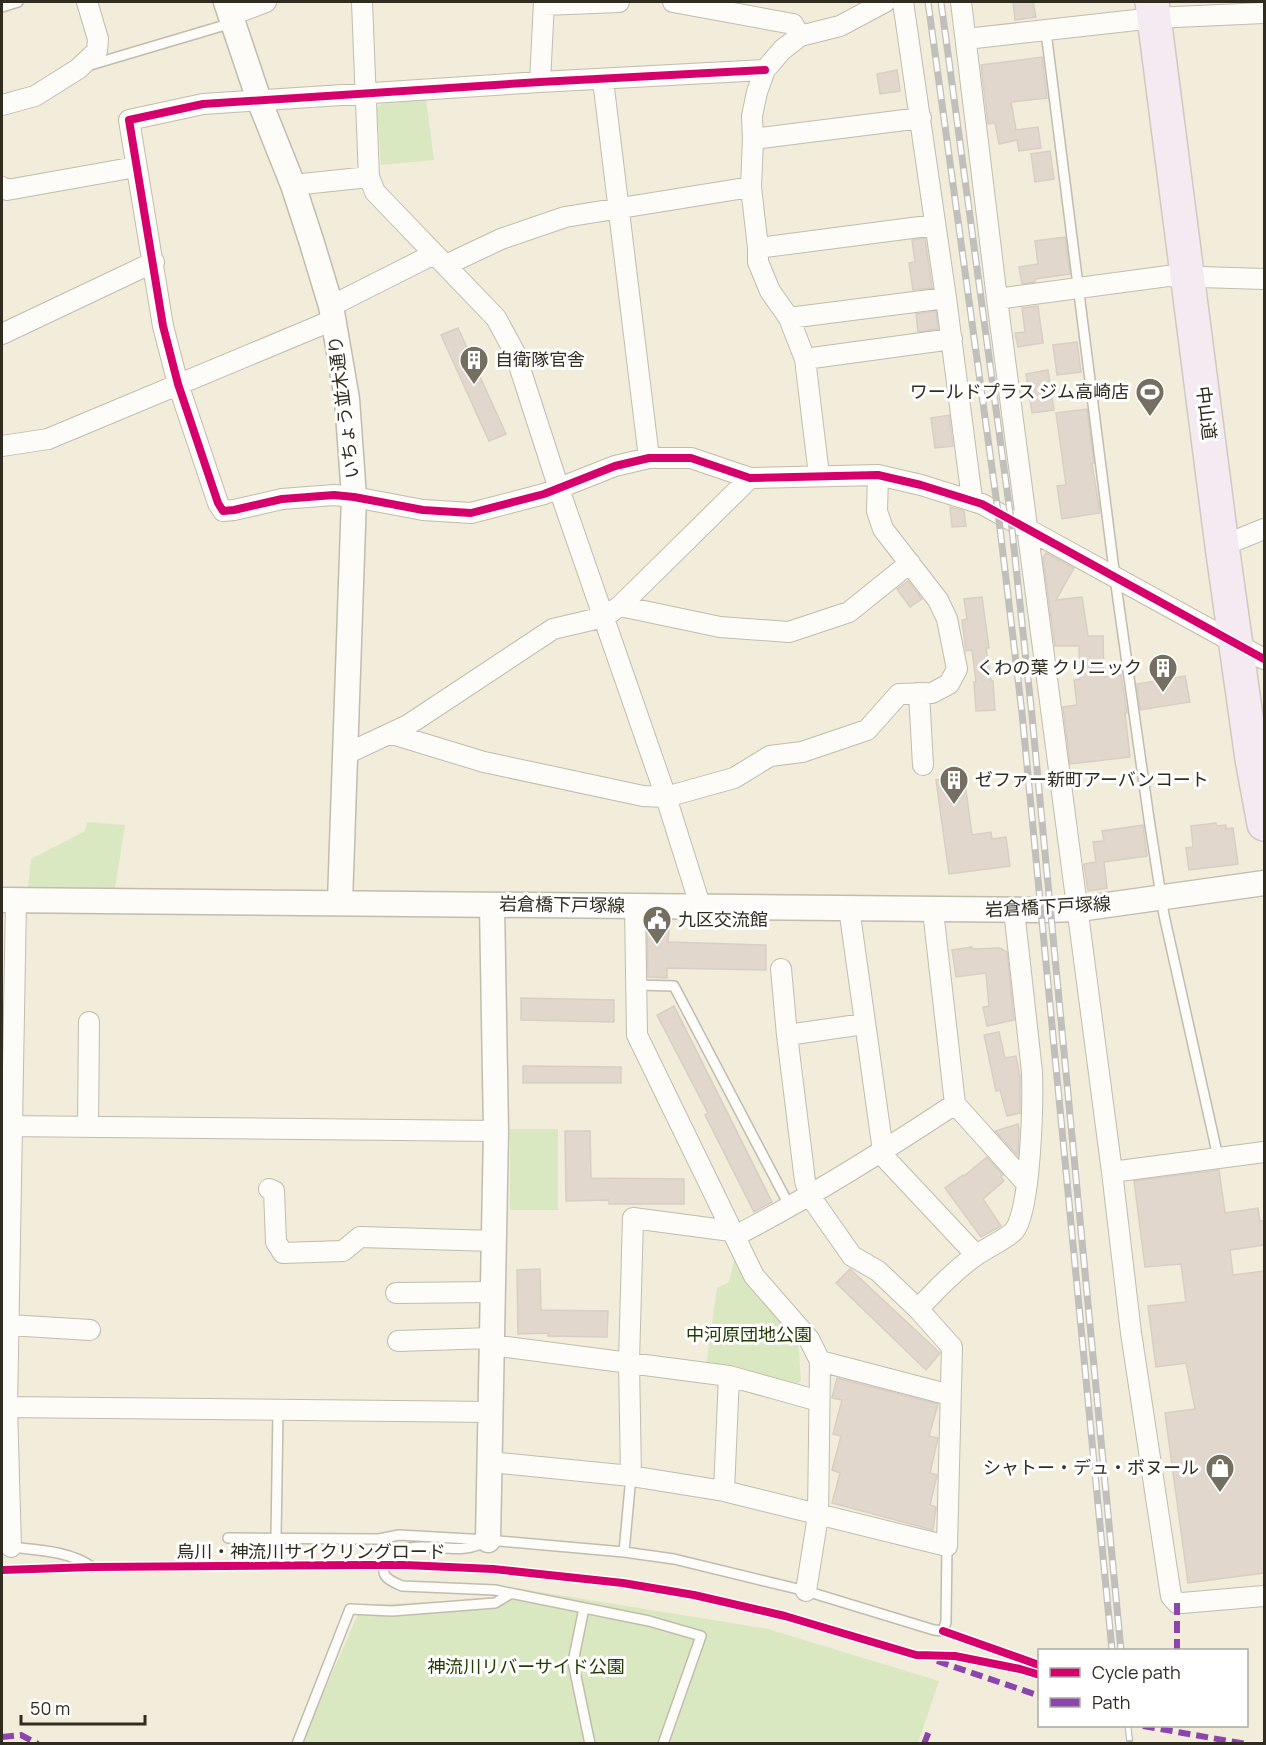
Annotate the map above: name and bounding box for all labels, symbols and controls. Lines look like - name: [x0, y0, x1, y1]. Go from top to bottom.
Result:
- street label: いちょう並木通り: [322, 334, 364, 480]
- building icon: 自衛隊官舎: [458, 344, 490, 386]
- place label: 自衛隊官舎: [495, 347, 585, 371]
- sports icon: ワールドプラス ジム高崎店: [1134, 376, 1166, 418]
- place label: ワールドプラス ジム高崎店: [910, 379, 1129, 403]
- street label: 中山道: [1192, 385, 1222, 441]
- building icon: くわの葉 クリニック: [1147, 652, 1179, 694]
- place label: くわの葉 クリニック: [976, 655, 1142, 679]
- building icon: ゼファー新町アーバンコート: [938, 764, 970, 806]
- place label: ゼファー新町アーバンコート: [975, 767, 1209, 791]
- street label: 岩倉橋下戸塚線: [499, 891, 625, 917]
- street label: 岩倉橋下戸塚線: [984, 891, 1111, 921]
- public building icon: 九区交流館: [641, 904, 673, 946]
- place label: 九区交流館: [678, 907, 768, 931]
- park label: 中河原団地公園: [686, 1322, 812, 1346]
- shop icon: シャトー・デュ・ボヌール: [1204, 1452, 1236, 1494]
- place label: シャトー・デュ・ボヌール: [983, 1455, 1199, 1479]
- street label: 烏川・神流川サイクリングロード: [176, 1539, 446, 1563]
- legend: [1038, 1649, 1248, 1727]
- park label: 神流川リバーサイド公園: [427, 1654, 625, 1678]
- text: Cycle path: [1092, 1660, 1181, 1684]
- scale bar: [21, 1688, 146, 1726]
- text: Path: [1092, 1690, 1130, 1714]
- text: 50 m: [30, 1696, 70, 1720]

